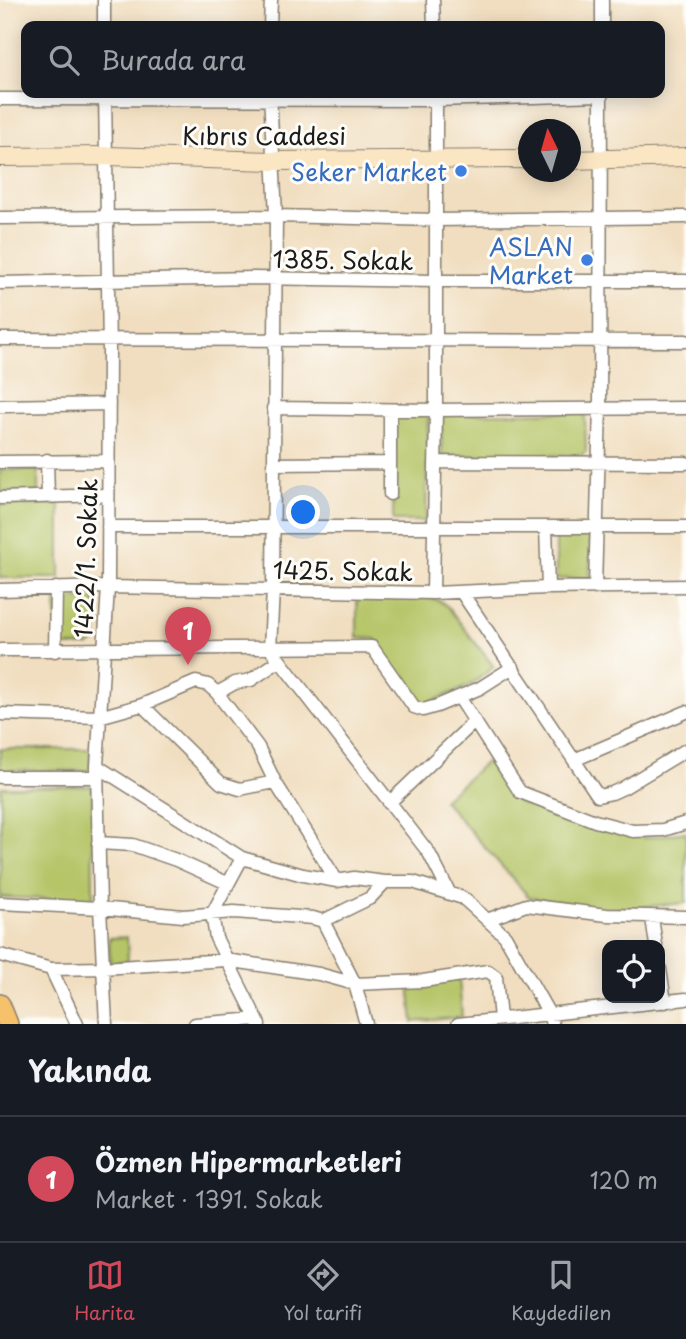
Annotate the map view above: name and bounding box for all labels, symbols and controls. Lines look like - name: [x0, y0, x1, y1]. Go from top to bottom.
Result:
- search box: [21, 21, 665, 98]
- text: Burada ara: [101, 40, 245, 79]
- icon: search: [45, 41, 83, 79]
- street label: Kıbrıs Caddesi: [182, 117, 346, 153]
- north arrow: [518, 119, 581, 182]
- place label: Seker Market: [291, 153, 447, 189]
- marker: Seker Market: [453, 163, 469, 179]
- place label: ASLAN Market: [489, 228, 573, 292]
- street label: 1385. Sokak: [272, 240, 414, 278]
- marker: ASLAN Market: [579, 252, 595, 268]
- street label: 1422/1. Sokak: [64, 478, 106, 638]
- your location: [286, 495, 320, 529]
- street label: 1425. Sokak: [273, 551, 414, 589]
- pin: 1: [165, 607, 211, 665]
- map controls: [602, 940, 665, 1003]
- button: locate: [602, 940, 665, 1003]
- text: Yakında: [28, 1047, 151, 1092]
- text: Özmen Hipermarketleri: [95, 1142, 402, 1181]
- text: 1: [46, 1162, 57, 1197]
- text: 120 m: [590, 1162, 658, 1197]
- text: Market · 1391. Sokak: [95, 1181, 323, 1216]
- tab: Harita: [74, 1256, 135, 1326]
- tab: Yol tarifi: [284, 1256, 362, 1326]
- tab: Kaydedilen: [511, 1256, 612, 1326]

